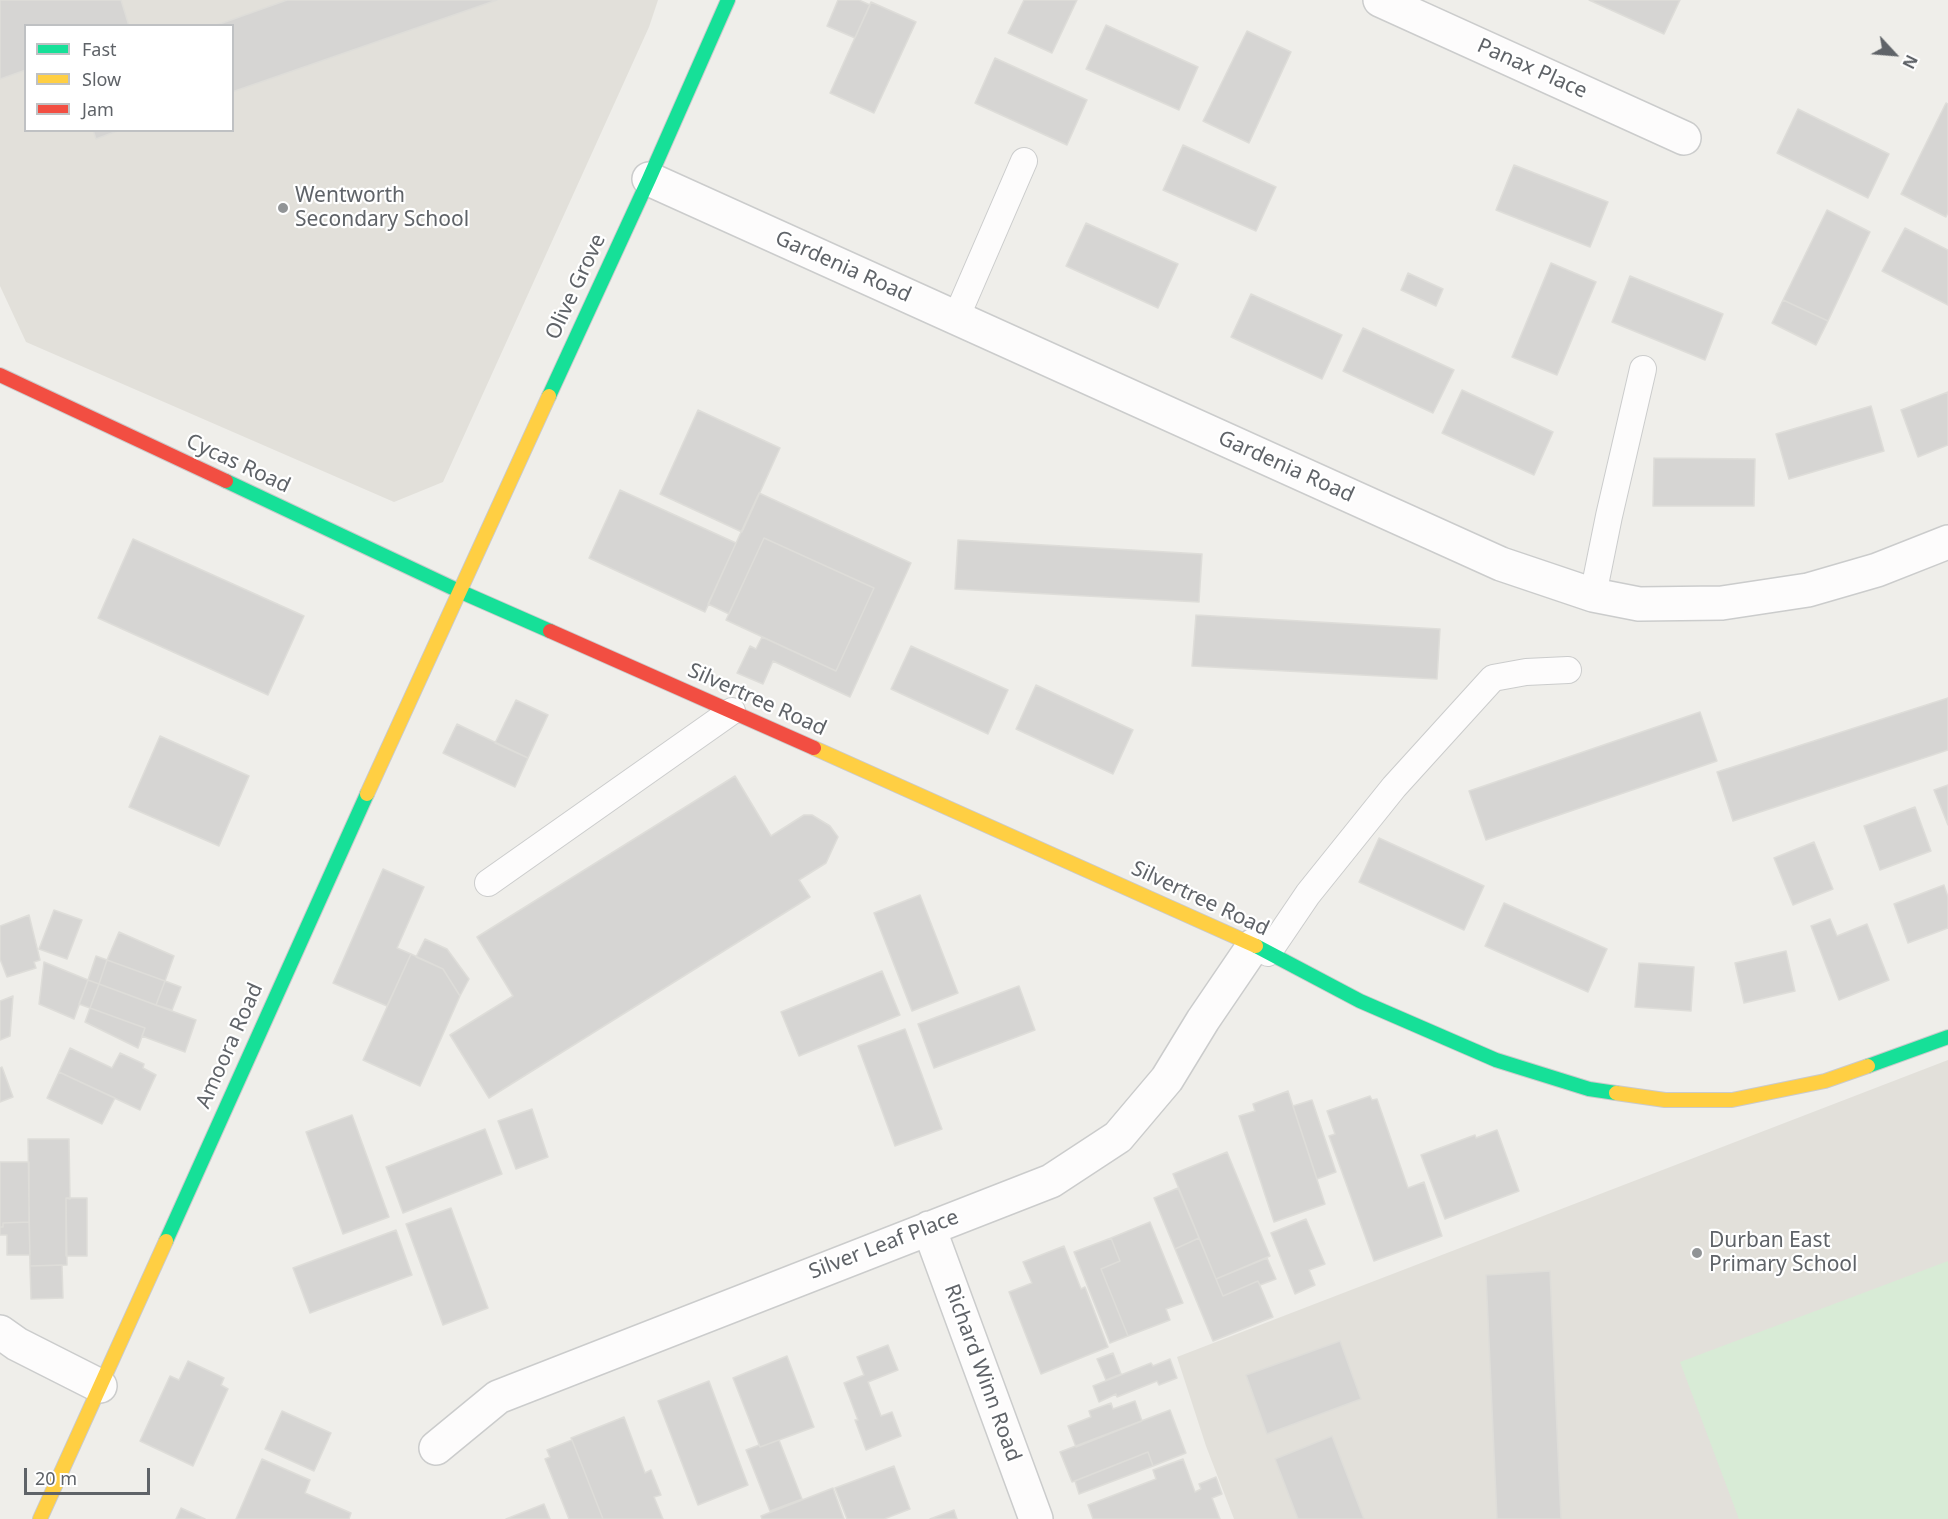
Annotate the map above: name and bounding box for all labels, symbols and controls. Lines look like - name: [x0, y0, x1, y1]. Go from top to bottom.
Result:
- legend: [24, 24, 234, 132]
- north arrow: [1864, 24, 1924, 84]
- street label: Panax Place: [1473, 34, 1591, 104]
- text: Fast: [82, 37, 117, 61]
- text: N: [1897, 51, 1923, 73]
- text: Slow: [82, 67, 121, 91]
- text: Jam: [82, 97, 114, 121]
- place label: Wentworth Secondary School: [295, 183, 469, 233]
- marker: Wentworth Secondary School: [276, 201, 290, 215]
- street label: Gardenia Road: [771, 226, 915, 308]
- street label: Olive Grove: [541, 230, 611, 344]
- street label: Gardenia Road: [1214, 426, 1358, 508]
- street label: Cycas Road: [182, 429, 294, 499]
- street label: Silvertree Road: [684, 658, 830, 742]
- street label: Silvertree Road: [1127, 856, 1273, 942]
- street label: Amoora Road: [191, 979, 269, 1113]
- street label: Silver Leaf Place: [806, 1205, 962, 1285]
- place label: Durban East Primary School: [1709, 1228, 1857, 1278]
- marker: Durban East Primary School: [1690, 1246, 1704, 1260]
- street label: Richard Winn Road: [938, 1281, 1026, 1465]
- scale bar: [27, 1456, 153, 1494]
- text: 20 m: [35, 1466, 77, 1490]

